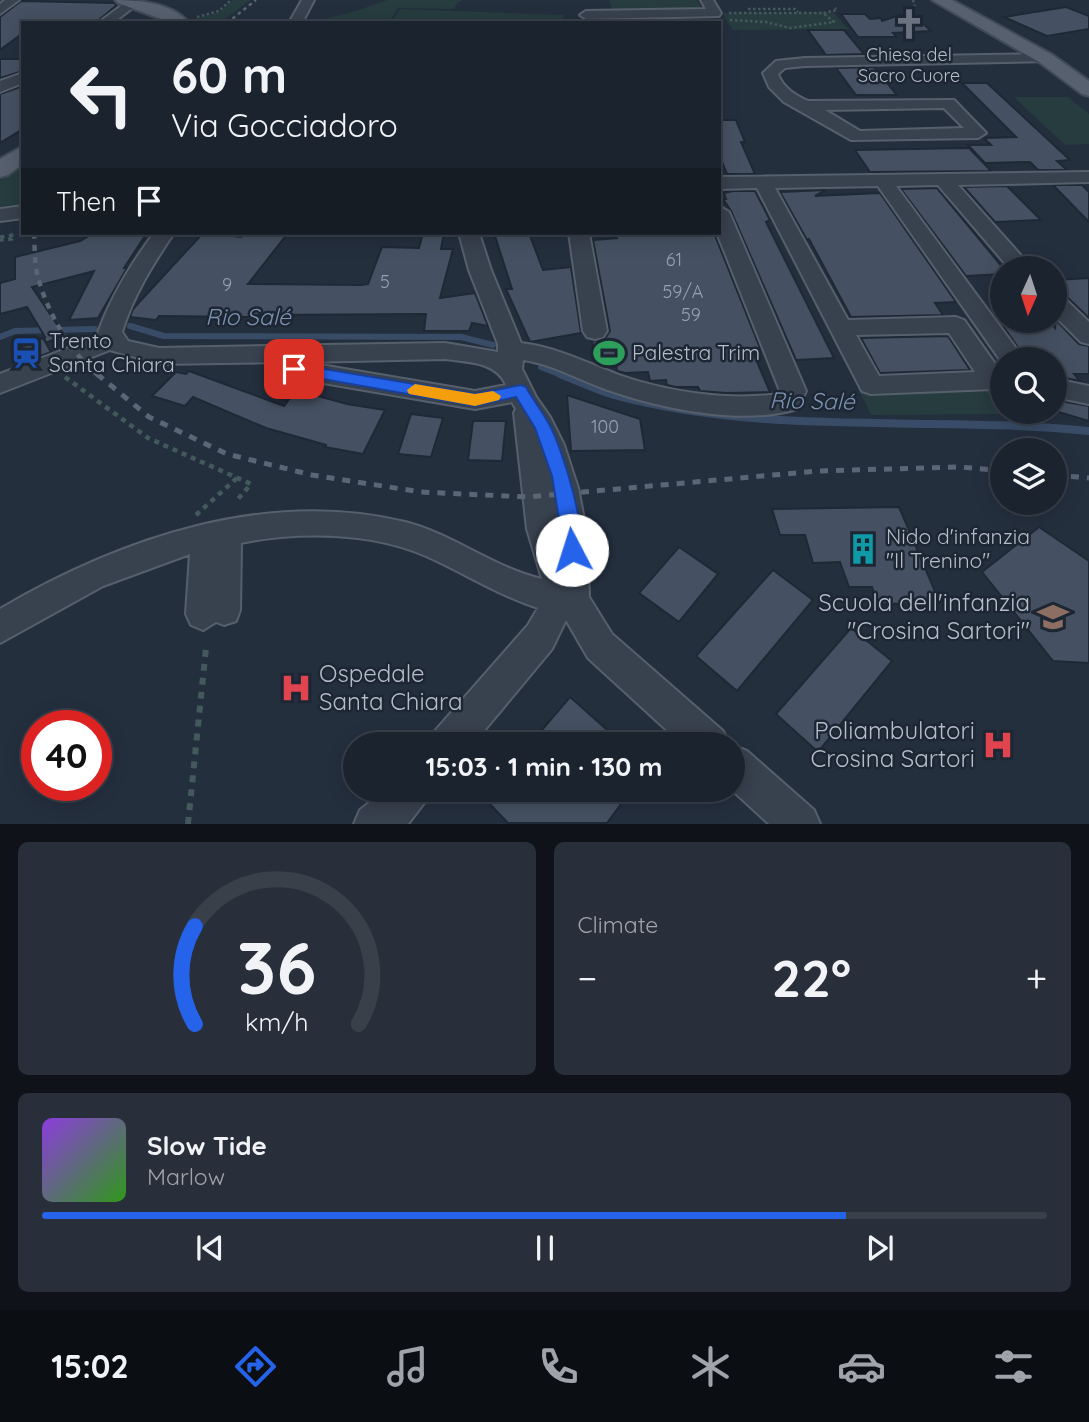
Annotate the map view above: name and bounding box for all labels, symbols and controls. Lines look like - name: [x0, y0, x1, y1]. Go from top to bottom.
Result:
- church icon: Chiesa del Sacro Cuore: [892, 7, 926, 41]
- place label: Chiesa del Sacro Cuore: [858, 43, 960, 87]
- text: 60 m: [171, 44, 287, 105]
- icon: left: [56, 49, 147, 140]
- text: Via Gocciadoro: [171, 105, 398, 145]
- icon: arrive: [130, 182, 168, 220]
- text: Then: [56, 185, 116, 218]
- house number: 61: [666, 248, 682, 271]
- north arrow: [990, 256, 1068, 332]
- map controls: [990, 256, 1067, 515]
- house number: 5: [380, 270, 390, 293]
- house number: 9: [222, 273, 232, 296]
- house number: 59/A: [663, 280, 704, 303]
- water label: Rio Salé: [205, 302, 292, 331]
- house number: 59: [681, 303, 701, 326]
- place label: Trento Santa Chiara: [49, 327, 175, 377]
- station icon: Trento Santa Chiara: [9, 336, 43, 370]
- sports icon: Palestra Trim: [592, 336, 626, 370]
- pin: [264, 339, 324, 399]
- place label: Palestra Trim: [632, 339, 760, 365]
- button: search: [990, 347, 1067, 424]
- icon: arrive: [275, 350, 313, 388]
- water label: Rio Salé: [769, 385, 856, 416]
- house number: 100: [591, 415, 619, 438]
- button: layers: [990, 438, 1067, 515]
- position arrow: [535, 513, 609, 587]
- place label: Nido d'infanzia "Il Trenino": [886, 523, 1030, 573]
- building icon: Nido d'infanzia "Il Trenino": [846, 532, 880, 566]
- place label: Scuola dell'infanzia "Crosina Sartori": [818, 587, 1030, 645]
- school or university icon: Scuola dell'infanzia "Crosina Sartori": [1036, 600, 1070, 634]
- place label: Ospedale Santa Chiara: [319, 658, 463, 716]
- hospital icon: Ospedale Santa Chiara: [279, 671, 313, 705]
- speed limit sign: 40: [21, 710, 112, 801]
- place label: Poliambulatori Crosina Sartori: [811, 715, 975, 773]
- hospital icon: Poliambulatori Crosina Sartori: [981, 728, 1015, 762]
- text: 15:03 · 1 min · 130 m: [425, 750, 663, 783]
- text: Climate: [578, 910, 658, 939]
- text: 36: [237, 922, 316, 1013]
- text: 22°: [772, 945, 851, 1010]
- text: −: [578, 954, 597, 1002]
- text: +: [1026, 954, 1047, 1002]
- text: km/h: [245, 1006, 308, 1037]
- text: Slow Tide: [147, 1129, 267, 1162]
- text: Marlow: [147, 1162, 225, 1191]
- icon: previous: [191, 1229, 229, 1267]
- icon: pause: [526, 1229, 564, 1267]
- icon: next: [861, 1229, 899, 1267]
- icon: directions: [231, 1342, 280, 1391]
- icon: music: [383, 1342, 432, 1391]
- icon: phone: [534, 1342, 583, 1391]
- icon: climate: [686, 1342, 735, 1391]
- icon: car: [837, 1342, 886, 1391]
- icon: filters: [989, 1342, 1038, 1391]
- text: 15:02: [51, 1346, 129, 1386]

